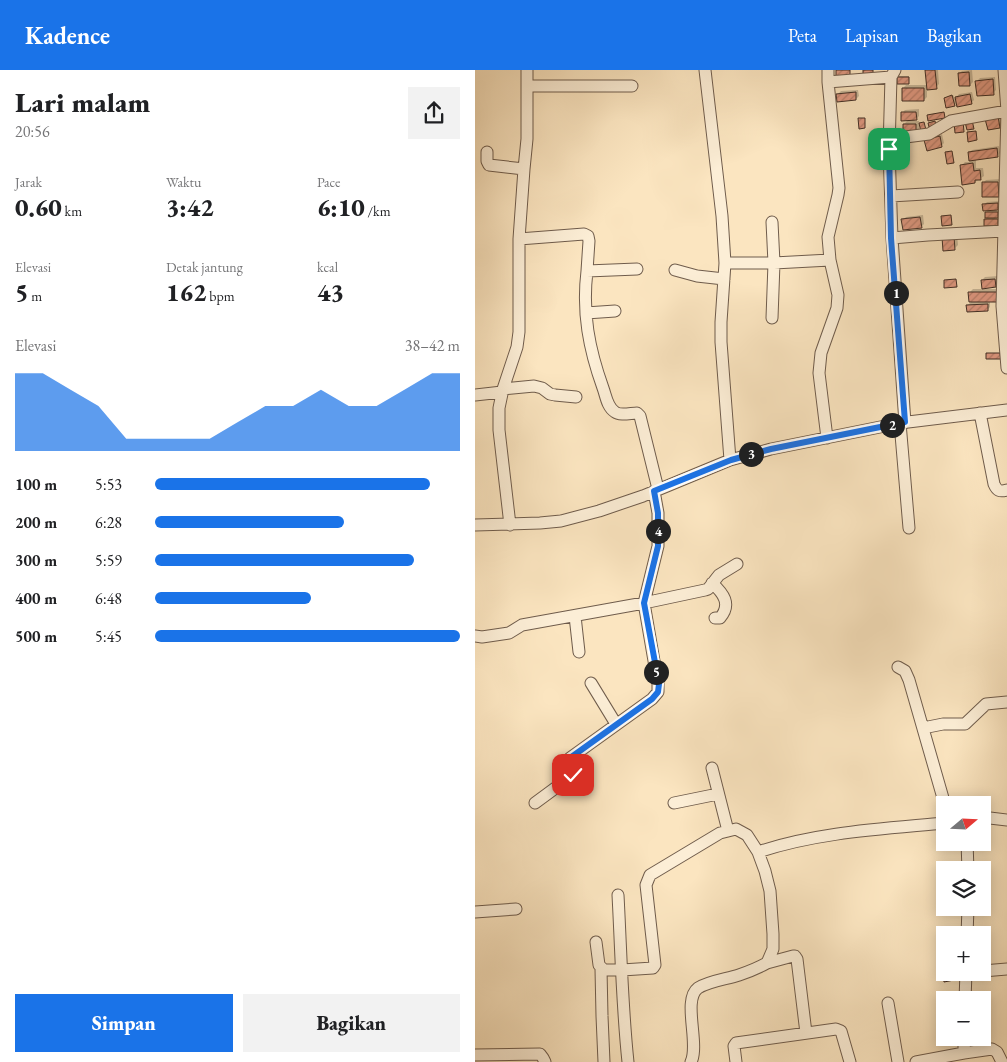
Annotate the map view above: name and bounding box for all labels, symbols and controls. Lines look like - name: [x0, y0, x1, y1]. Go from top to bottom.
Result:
- text: Kadence: [25, 20, 110, 51]
- text: Peta: [788, 24, 817, 47]
- text: Lapisan: [845, 24, 899, 47]
- text: Bagikan: [927, 24, 982, 47]
- text: Lari malam: [15, 84, 150, 120]
- button: share: [408, 87, 460, 139]
- text: 20:56: [15, 121, 50, 142]
- pin: [868, 128, 910, 170]
- icon: arrive: [875, 135, 903, 163]
- text: Jarak: [15, 173, 42, 191]
- text: Waktu: [166, 173, 201, 191]
- text: Pace: [317, 173, 341, 191]
- text: 0.60: [15, 191, 62, 223]
- text: 3:42: [166, 191, 214, 223]
- text: 6:10: [317, 191, 365, 223]
- text: km: [62, 202, 82, 220]
- text: /km: [365, 202, 391, 220]
- text: Elevasi: [15, 258, 51, 276]
- text: Detak jantung: [166, 258, 243, 276]
- text: kcal: [317, 258, 338, 276]
- text: 5: [15, 276, 29, 308]
- text: 162: [166, 276, 207, 308]
- text: 43: [317, 276, 344, 308]
- pin: 1: [883, 280, 909, 306]
- text: 1: [893, 284, 900, 302]
- text: m: [29, 287, 42, 305]
- text: bpm: [207, 287, 235, 305]
- text: Elevasi: [15, 335, 56, 356]
- text: 38–42 m: [405, 335, 460, 356]
- pin: 2: [879, 412, 905, 438]
- text: 2: [889, 416, 896, 434]
- pin: 3: [739, 442, 763, 466]
- text: 3: [748, 445, 755, 463]
- text: 100 m: [15, 474, 57, 495]
- text: 5:53: [95, 474, 122, 495]
- text: 200 m: [15, 512, 57, 533]
- text: 6:28: [95, 512, 122, 533]
- pin: 4: [645, 518, 671, 544]
- text: 4: [655, 522, 662, 540]
- text: 300 m: [15, 550, 57, 571]
- text: 5:59: [95, 550, 122, 571]
- text: 400 m: [15, 588, 57, 609]
- text: 6:48: [95, 588, 122, 609]
- text: 500 m: [15, 626, 57, 647]
- text: 5:45: [95, 626, 122, 647]
- pin: 5: [643, 660, 669, 684]
- text: 5: [653, 663, 660, 681]
- pin: [552, 754, 594, 796]
- icon: check: [559, 761, 587, 789]
- north arrow: [936, 796, 991, 851]
- map controls: [936, 796, 991, 1046]
- button: layers: [936, 861, 991, 916]
- button: +: [936, 926, 991, 981]
- button: −: [936, 991, 991, 1046]
- button: Simpan: [15, 994, 233, 1052]
- button: Bagikan: [243, 994, 460, 1052]

